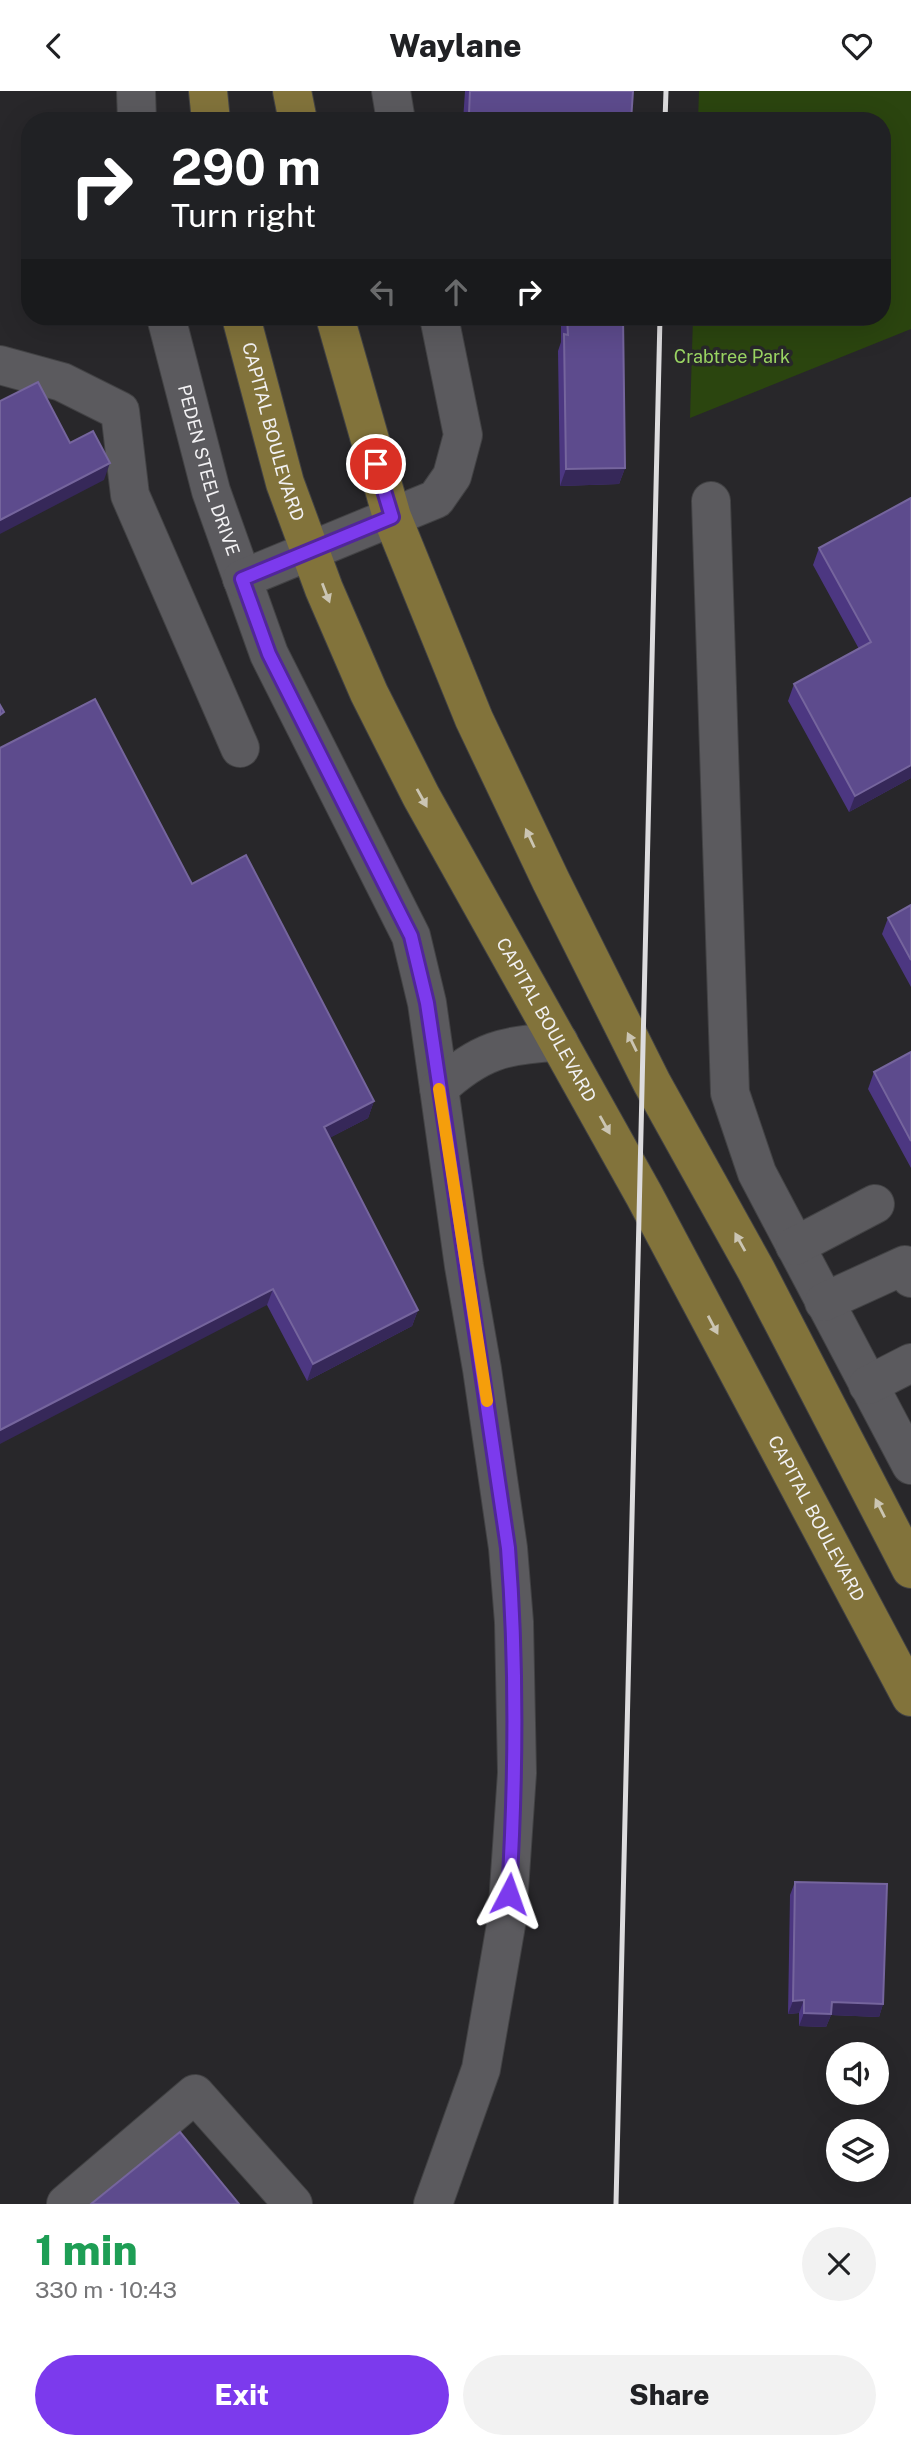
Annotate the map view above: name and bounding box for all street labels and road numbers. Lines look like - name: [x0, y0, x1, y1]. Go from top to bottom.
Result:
- street label: CAPITAL BOULEVARD: [238, 340, 309, 524]
- street label: PEDEN STEEL DRIVE: [174, 382, 244, 558]
- street label: CAPITAL BOULEVARD: [492, 934, 601, 1106]
- street label: CAPITAL BOULEVARD: [764, 1432, 869, 1605]

